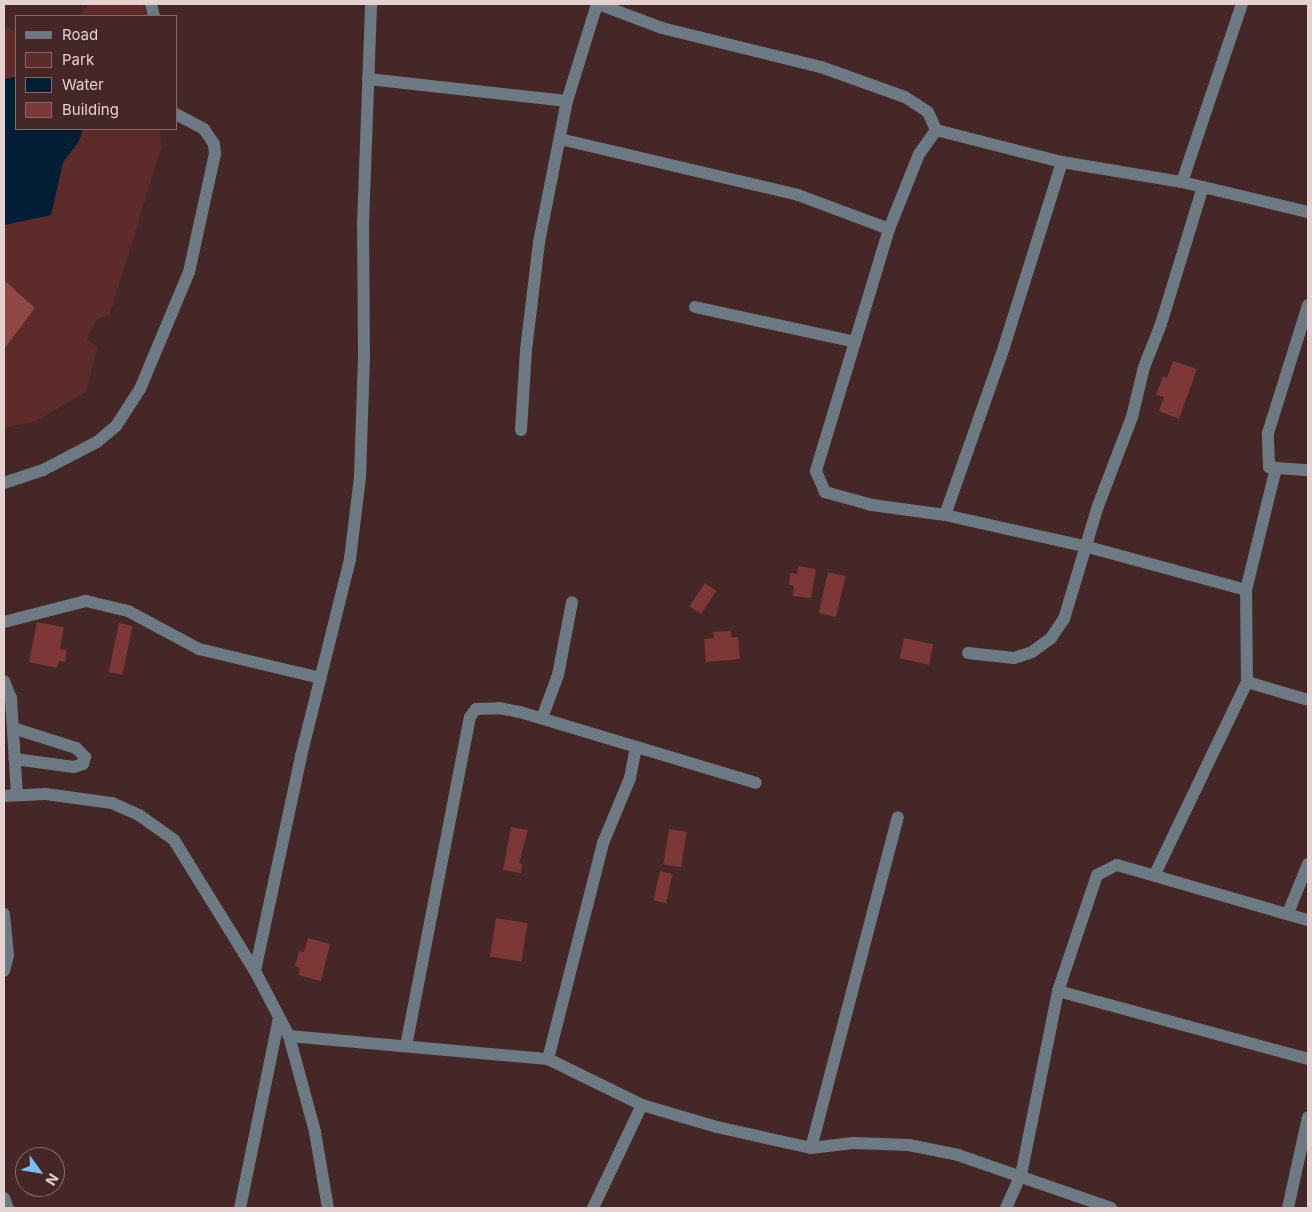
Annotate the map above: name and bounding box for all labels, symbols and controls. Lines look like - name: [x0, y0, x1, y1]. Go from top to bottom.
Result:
- legend: [15, 15, 178, 130]
- text: Road: [62, 25, 98, 44]
- text: Park: [62, 50, 94, 69]
- text: Water: [62, 75, 104, 94]
- text: Building: [62, 100, 119, 119]
- north arrow: [15, 1147, 65, 1197]
- text: N: [42, 1171, 62, 1189]

